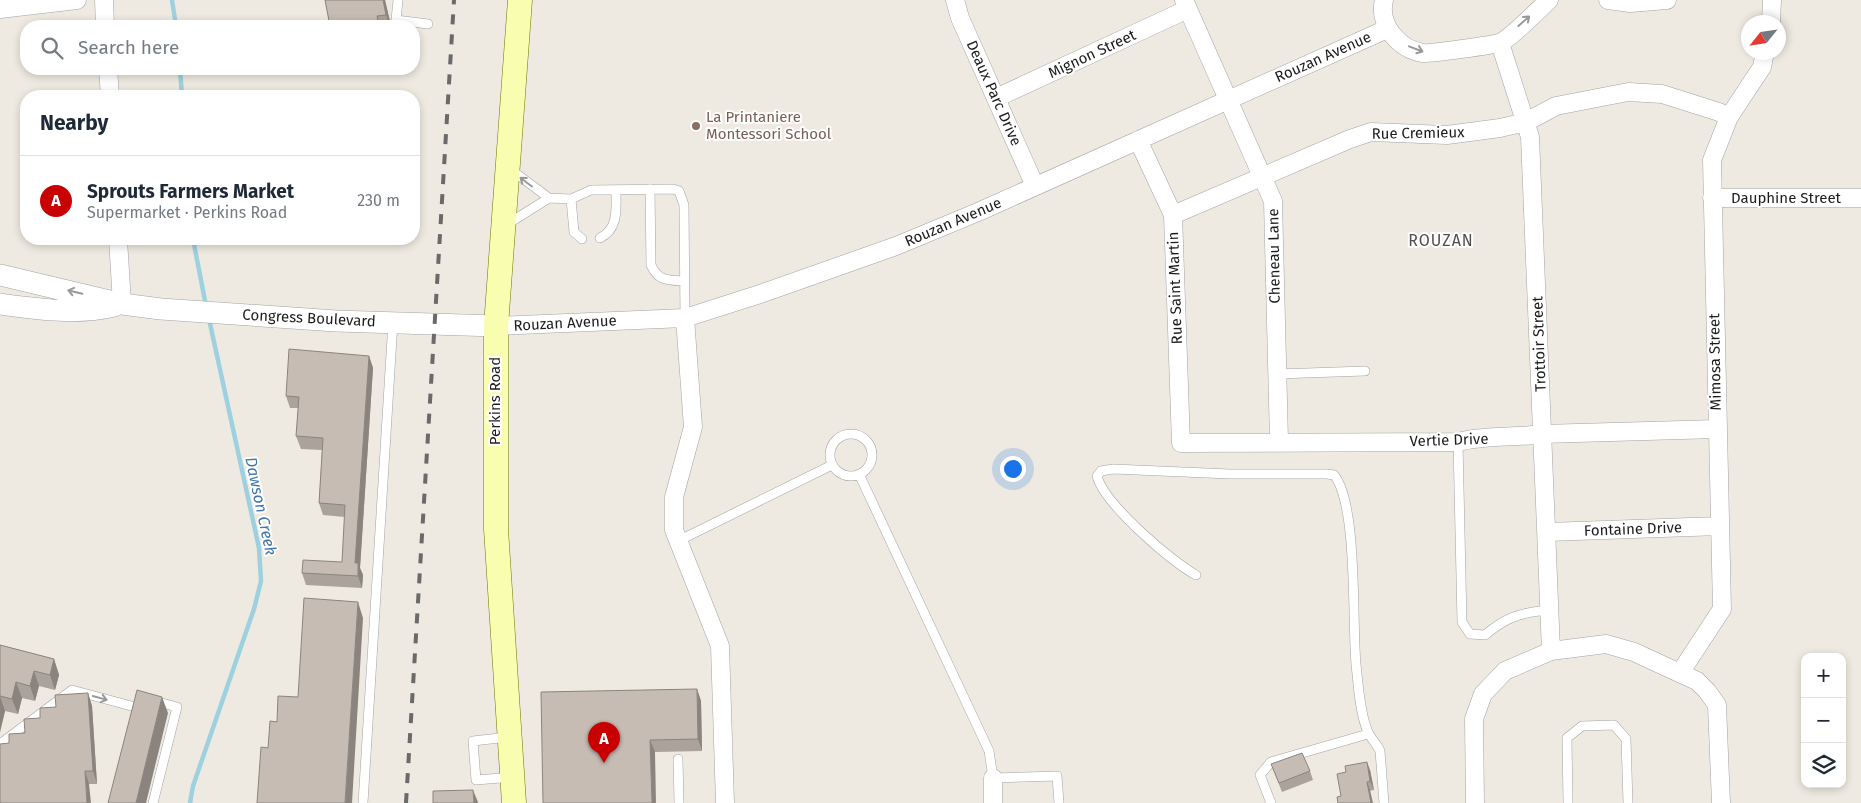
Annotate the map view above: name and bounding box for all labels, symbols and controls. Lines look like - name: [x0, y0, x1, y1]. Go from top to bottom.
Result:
- north arrow: [1741, 15, 1786, 60]
- one-way arrow: [1518, 16, 1531, 27]
- search box: [20, 20, 420, 75]
- street label: Mignon Street: [1045, 26, 1139, 82]
- street label: Rouzan Avenue: [1272, 28, 1374, 86]
- icon: search: [38, 34, 66, 62]
- text: Search here: [78, 36, 179, 59]
- street label: Deaux Parc Drive: [963, 37, 1025, 149]
- one-way arrow: [1408, 45, 1423, 55]
- place label: La Printaniere Montessori School: [706, 108, 832, 143]
- text: Nearby: [40, 110, 108, 136]
- marker: La Printaniere Montessori School: [690, 120, 702, 132]
- street label: Rue Cremieux: [1371, 123, 1465, 143]
- one-way arrow: [520, 176, 533, 187]
- text: Sprouts Farmers Market: [87, 180, 294, 203]
- street label: Dauphine Street: [1731, 189, 1842, 207]
- text: A: [51, 191, 61, 210]
- text: 230 m: [357, 191, 400, 210]
- street label: Rouzan Avenue: [902, 194, 1004, 250]
- text: Supermarket · Perkins Road: [87, 203, 287, 222]
- street label: Cheneau Lane: [1264, 208, 1284, 304]
- street label: Rue Saint Martin: [1164, 231, 1186, 345]
- district label: ROUZAN: [1408, 231, 1474, 250]
- one-way arrow: [68, 287, 84, 297]
- street label: Trottoir Street: [1528, 295, 1550, 392]
- street label: Congress Boulevard: [242, 306, 376, 330]
- street label: Rouzan Avenue: [513, 311, 617, 335]
- street label: Mimosa Street: [1705, 313, 1725, 411]
- street label: Perkins Road: [486, 357, 504, 445]
- street label: Vertie Drive: [1409, 430, 1489, 450]
- water label: Dawson Creek: [241, 455, 281, 557]
- your location: [1000, 456, 1026, 482]
- street label: Fontaine Drive: [1584, 518, 1682, 540]
- map controls: [1801, 653, 1846, 788]
- button: +: [1801, 653, 1846, 698]
- one-way arrow: [91, 693, 107, 703]
- button: −: [1801, 698, 1846, 743]
- pin: A: [588, 722, 620, 763]
- button: layers: [1801, 743, 1846, 788]

